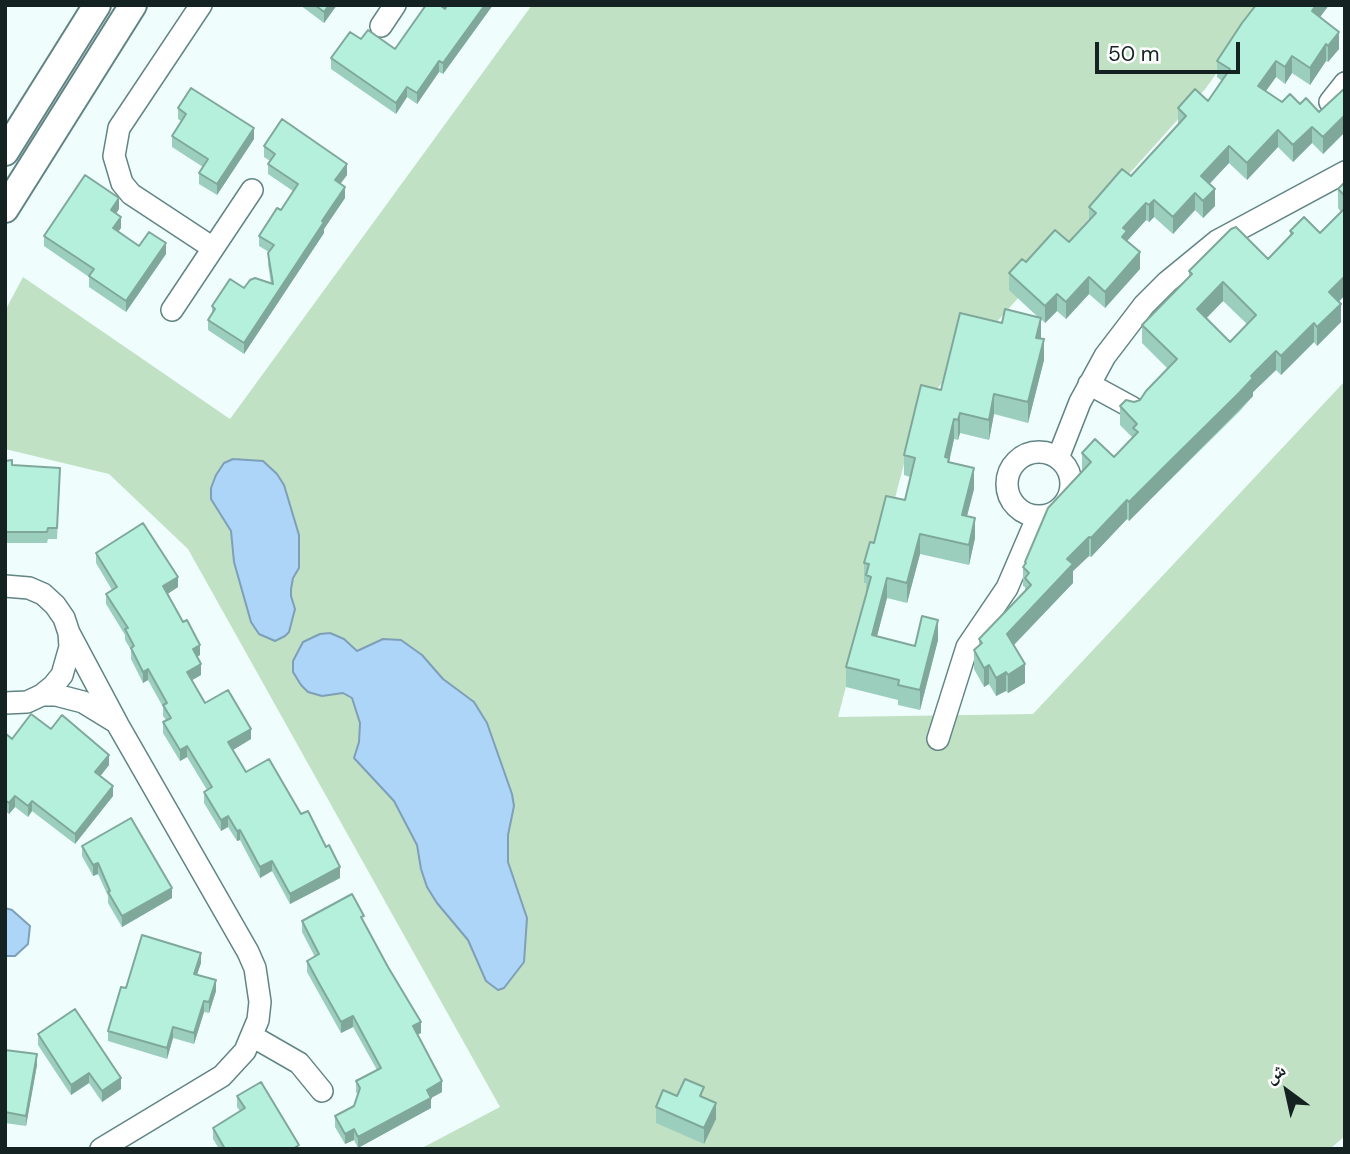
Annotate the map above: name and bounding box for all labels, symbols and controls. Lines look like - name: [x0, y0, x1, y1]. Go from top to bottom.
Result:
- scale bar: [1098, 28, 1243, 72]
- text: 50 m: [1108, 40, 1159, 68]
- north arrow: [1252, 1056, 1322, 1126]
- text: ش: [1260, 1057, 1291, 1089]

